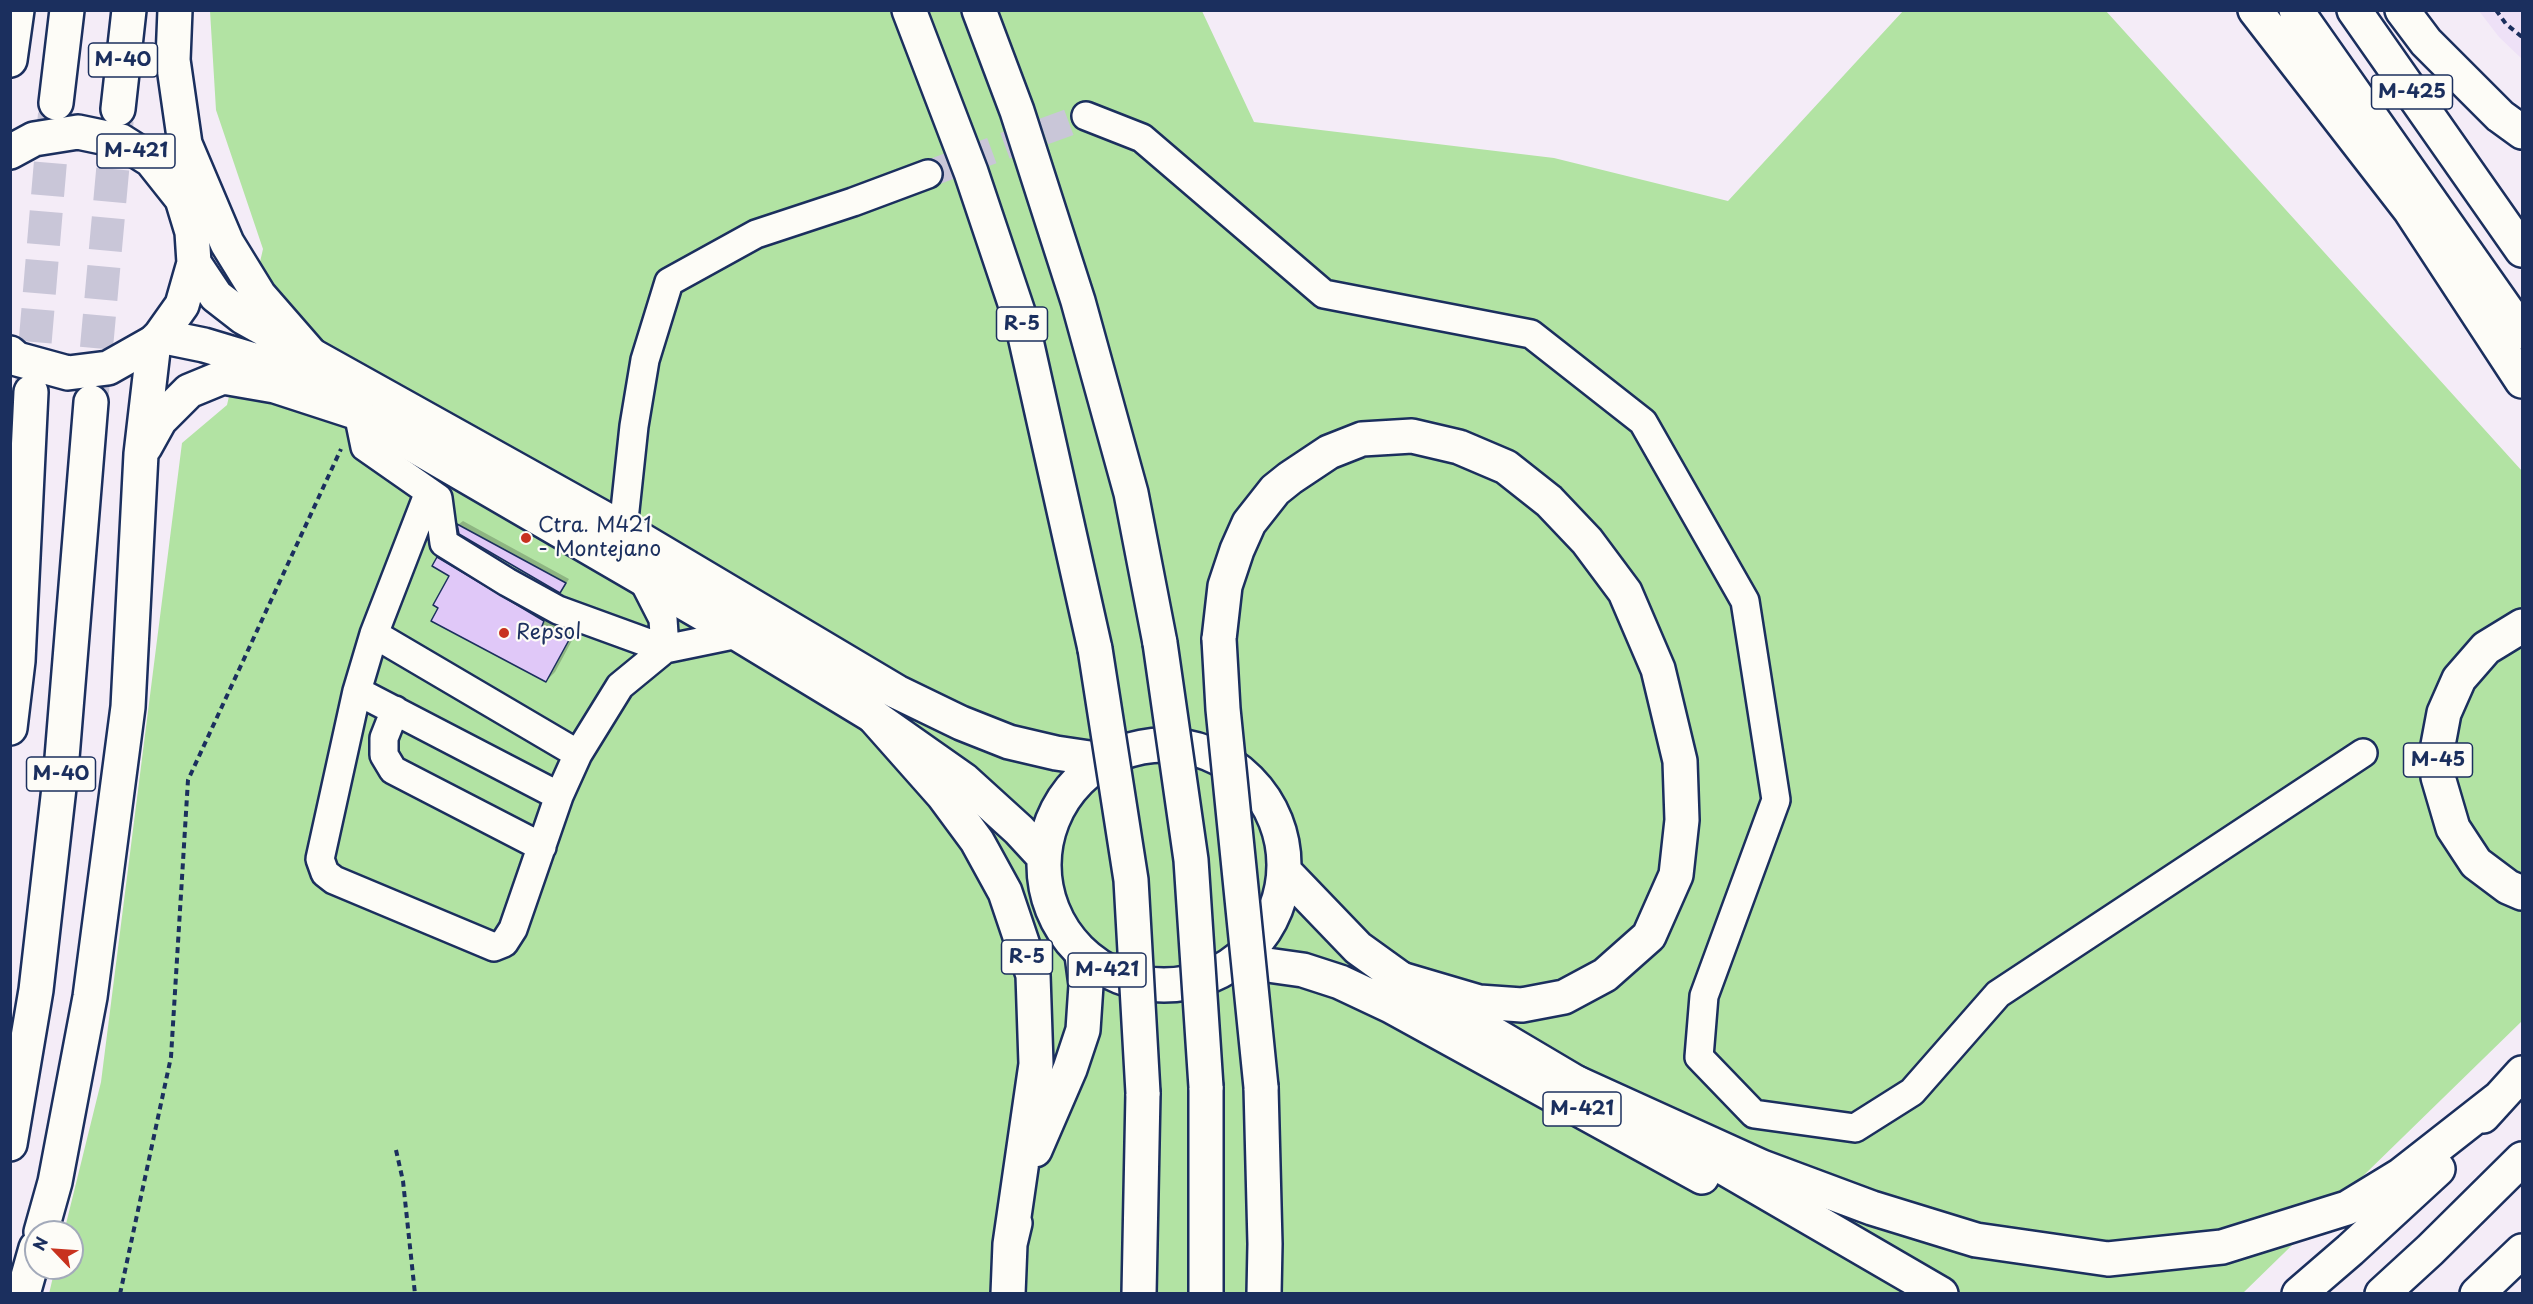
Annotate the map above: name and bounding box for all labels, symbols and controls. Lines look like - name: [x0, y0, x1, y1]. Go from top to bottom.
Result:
- road number: M-40: [88, 43, 158, 77]
- road number: M-425: [2372, 75, 2452, 109]
- road number: M-421: [97, 134, 175, 168]
- road number: R-5: [996, 307, 1048, 341]
- place label: Ctra. M421 - Montejano: [538, 513, 661, 563]
- marker: Ctra. M421 - Montejano: [519, 531, 533, 545]
- place label: Repsol: [516, 620, 581, 646]
- marker: Repsol: [497, 626, 511, 640]
- road number: M-45: [2404, 743, 2472, 777]
- road number: M-40: [26, 757, 96, 791]
- road number: R-5: [1002, 940, 1052, 974]
- road number: M-421: [1068, 953, 1146, 987]
- road number: M-421: [1543, 1092, 1621, 1126]
- north arrow: [24, 1220, 84, 1280]
- text: N: [26, 1232, 53, 1254]

